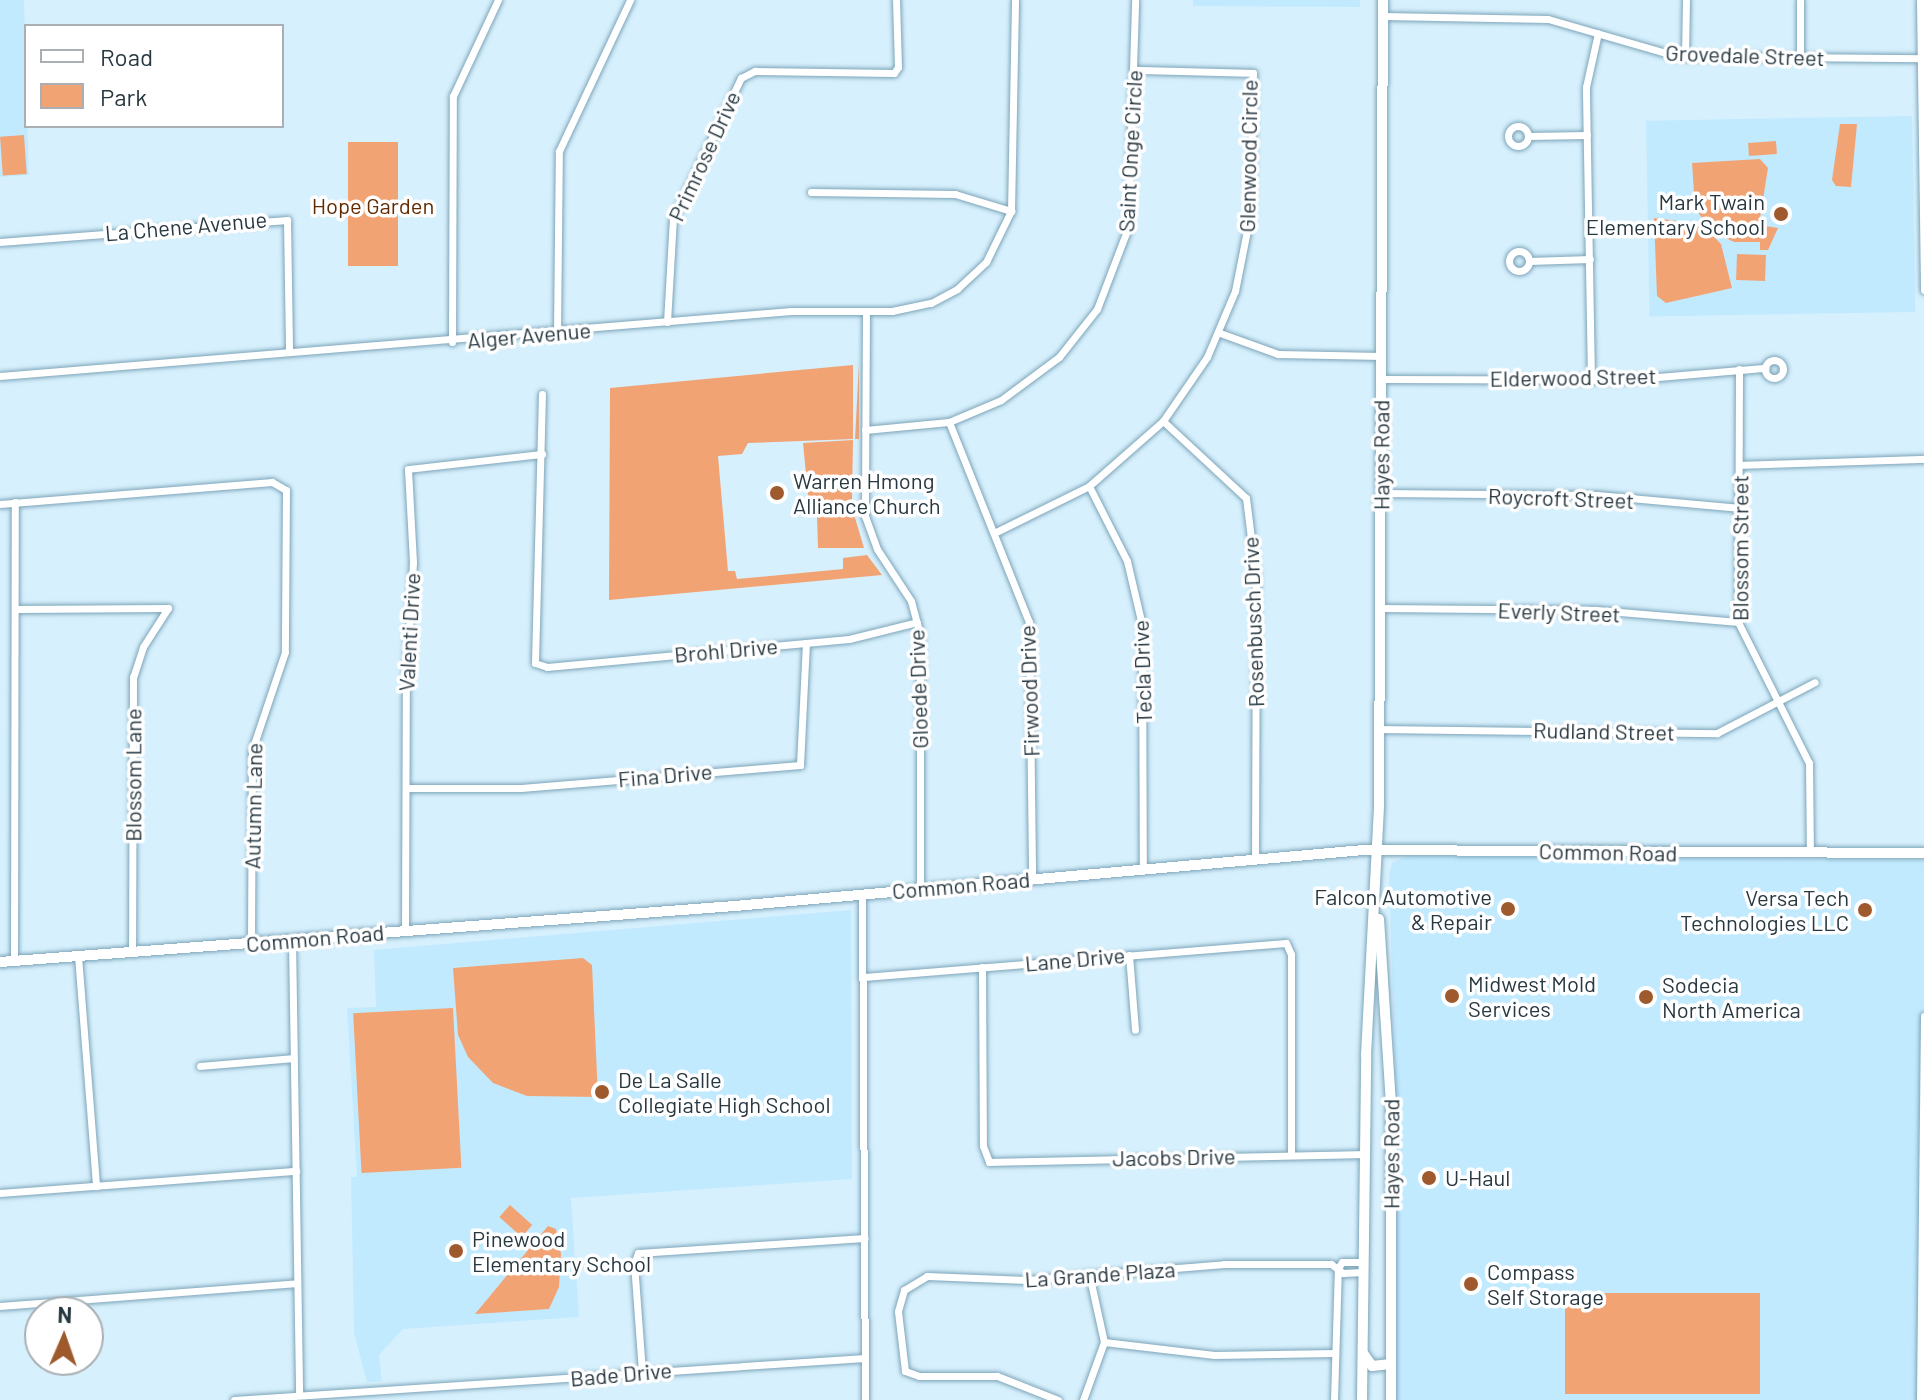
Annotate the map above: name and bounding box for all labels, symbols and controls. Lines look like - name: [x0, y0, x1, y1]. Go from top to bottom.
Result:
- legend: [24, 24, 284, 128]
- street label: Grovedale Street: [1665, 39, 1825, 71]
- text: Road: [100, 42, 153, 71]
- street label: Saint Onge Circle: [1113, 69, 1147, 233]
- street label: Glenwood Circle: [1233, 79, 1263, 233]
- text: Park: [100, 82, 147, 111]
- street label: Primrose Drive: [662, 87, 746, 225]
- place label: Mark Twain Elementary School: [1586, 188, 1765, 240]
- park label: Hope Garden: [312, 193, 434, 219]
- marker: Mark Twain Elementary School: [1772, 205, 1790, 223]
- street label: La Chene Avenue: [104, 206, 268, 246]
- street label: Alger Avenue: [466, 316, 592, 354]
- street label: Elderwood Street: [1489, 362, 1657, 392]
- street label: Hayes Road: [1368, 400, 1394, 510]
- place label: Warren Hmong Alliance Church: [793, 467, 941, 518]
- street label: Blossom Street: [1727, 475, 1753, 621]
- street label: Roycroft Street: [1487, 482, 1635, 514]
- marker: Warren Hmong Alliance Church: [768, 484, 786, 502]
- street label: Rosenbusch Drive: [1237, 536, 1269, 708]
- street label: Valenti Drive: [393, 572, 425, 692]
- street label: Everly Street: [1497, 597, 1621, 627]
- street label: Tecla Drive: [1127, 620, 1157, 724]
- street label: Firwood Drive: [1014, 625, 1044, 757]
- street label: Gloede Drive: [903, 629, 933, 749]
- street label: Brohl Drive: [673, 632, 779, 668]
- street label: Blossom Lane: [120, 708, 146, 842]
- street label: Rudland Street: [1533, 717, 1675, 745]
- street label: Autumn Lane: [239, 742, 267, 870]
- street label: Fina Drive: [617, 758, 713, 792]
- street label: Common Road: [1539, 838, 1677, 866]
- street label: Common Road: [891, 866, 1031, 904]
- place label: Falcon Automotive & Repair: [1314, 883, 1492, 934]
- place label: Versa Tech Technologies LLC: [1680, 884, 1849, 936]
- marker: Falcon Automotive & Repair: [1499, 900, 1517, 918]
- marker: Versa Tech Technologies LLC: [1856, 901, 1874, 919]
- street label: Common Road: [245, 919, 385, 957]
- street label: Lane Drive: [1024, 941, 1126, 977]
- place label: Midwest Mold Services: [1468, 970, 1596, 1022]
- place label: Sodecia North America: [1662, 971, 1801, 1022]
- marker: Midwest Mold Services: [1443, 987, 1461, 1005]
- marker: Sodecia North America: [1637, 988, 1655, 1006]
- place label: De La Salle Collegiate High School: [618, 1066, 831, 1118]
- marker: De La Salle Collegiate High School: [593, 1083, 611, 1101]
- street label: Hayes Road: [1378, 1099, 1404, 1209]
- street label: Jacobs Drive: [1112, 1143, 1236, 1171]
- place label: U-Haul: [1445, 1165, 1510, 1191]
- marker: U-Haul: [1420, 1169, 1438, 1187]
- place label: Pinewood Elementary School: [472, 1225, 651, 1276]
- marker: Pinewood Elementary School: [447, 1242, 465, 1260]
- street label: La Grande Plaza: [1024, 1256, 1176, 1292]
- place label: Compass Self Storage: [1487, 1258, 1604, 1310]
- marker: Compass Self Storage: [1462, 1275, 1480, 1293]
- north arrow: [24, 1296, 104, 1376]
- text: N: [57, 1301, 73, 1327]
- street label: Bade Drive: [569, 1356, 673, 1392]

